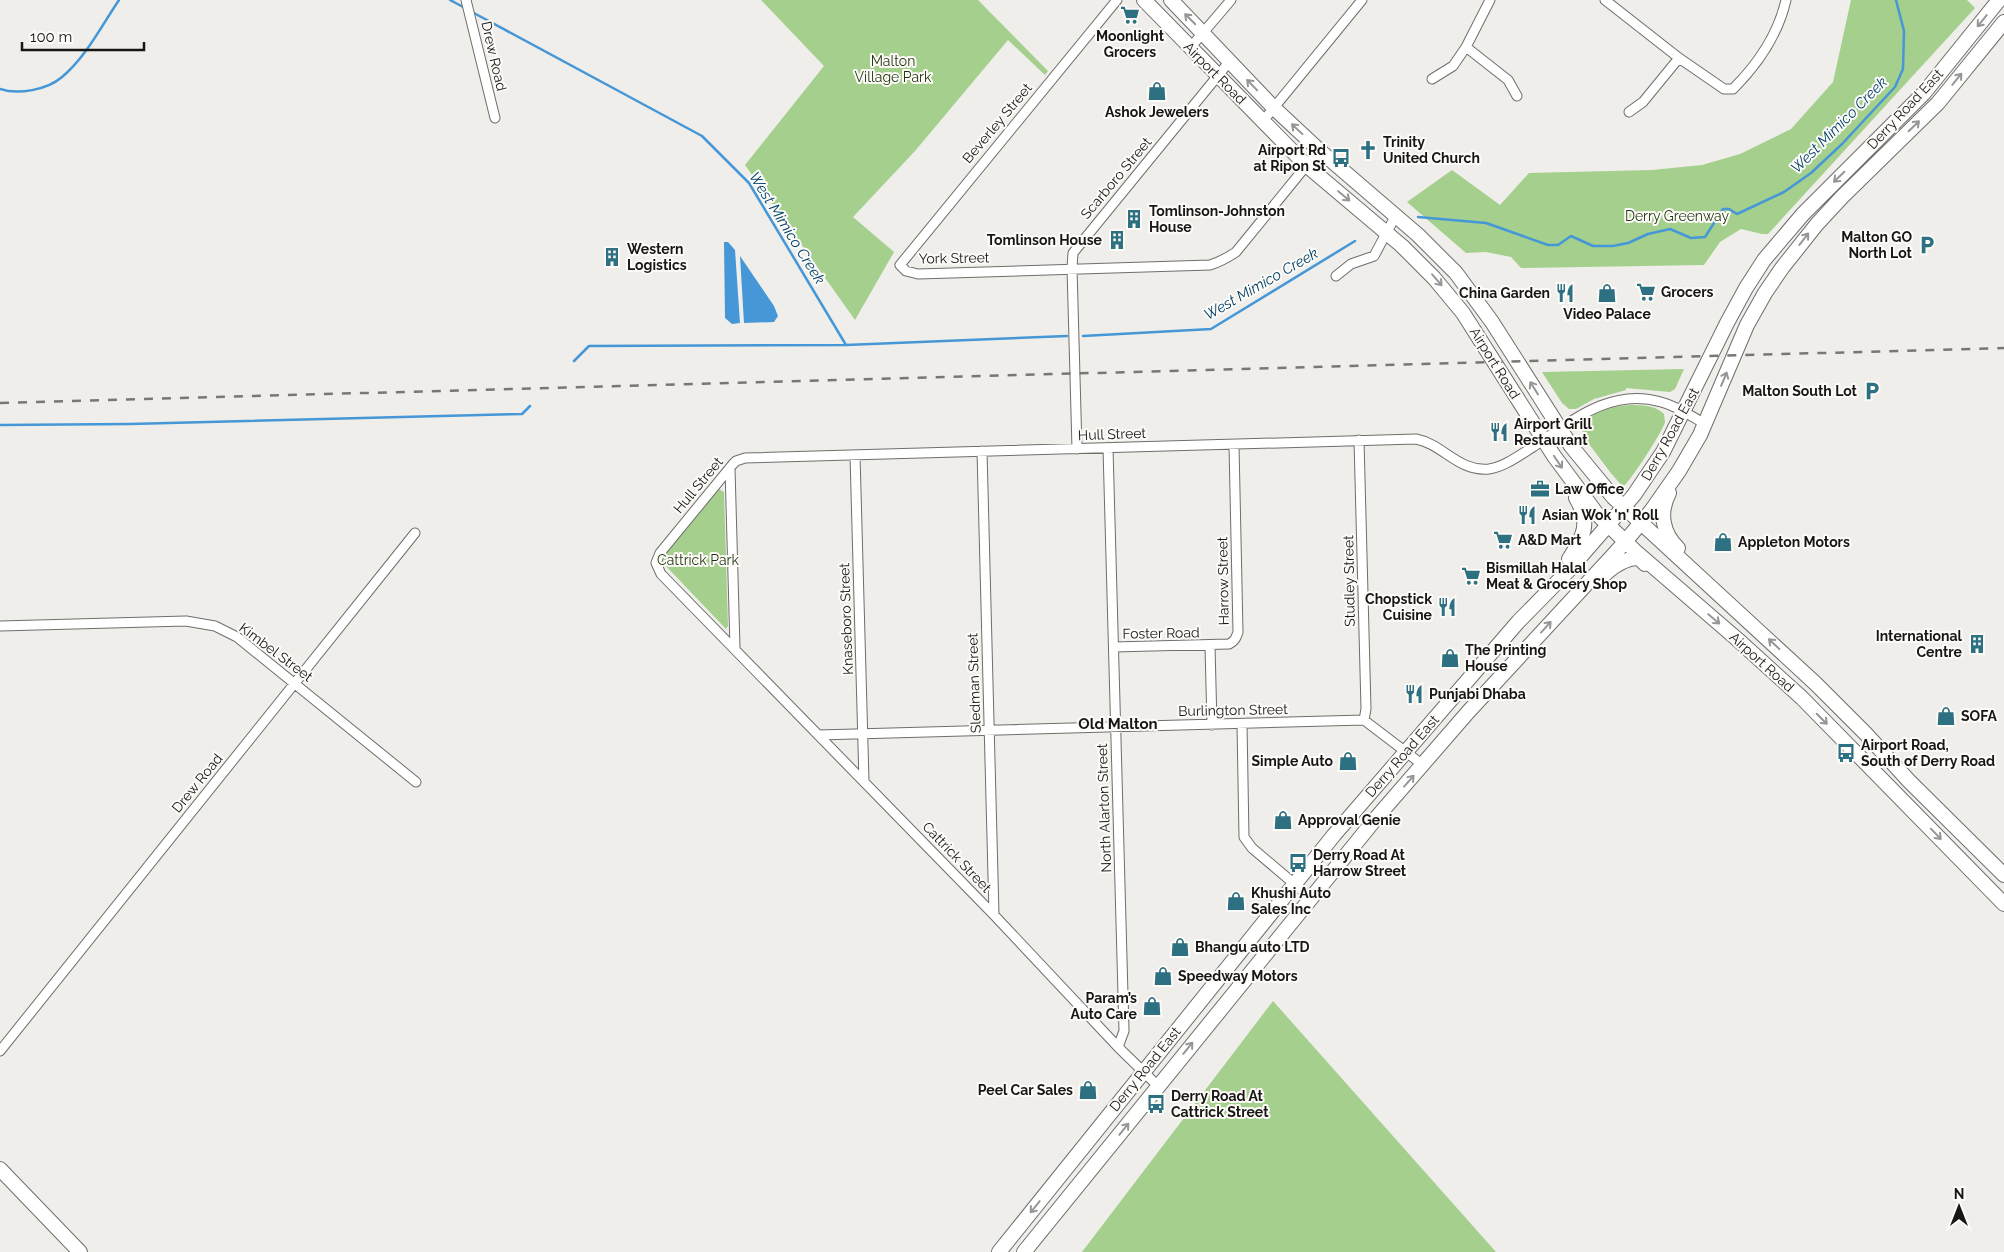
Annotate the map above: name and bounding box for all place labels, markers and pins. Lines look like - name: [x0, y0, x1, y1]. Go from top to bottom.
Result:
- supermarket icon: Moonlight Grocers: [1119, 4, 1141, 26]
- place label: Moonlight Grocers: [1096, 28, 1165, 60]
- shop icon: Ashok Jewelers: [1146, 80, 1168, 102]
- place label: Ashok Jewelers: [1105, 104, 1209, 120]
- place label: Trinity United Church: [1383, 134, 1480, 166]
- church icon: Trinity United Church: [1357, 139, 1379, 161]
- place label: Airport Rd at Ripon St: [1254, 142, 1327, 174]
- bus stop icon: Airport Rd at Ripon St: [1330, 147, 1352, 169]
- place label: Tomlinson-Johnston House: [1149, 203, 1285, 235]
- building icon: Tomlinson-Johnston House: [1123, 208, 1145, 230]
- building icon: Tomlinson House: [1106, 229, 1128, 251]
- place label: Malton GO North Lot: [1841, 229, 1913, 261]
- place label: Tomlinson House: [987, 232, 1103, 248]
- parking icon: Malton GO North Lot: [1916, 234, 1938, 256]
- place label: Western Logistics: [627, 241, 687, 273]
- building icon: Western Logistics: [601, 246, 623, 268]
- supermarket icon: Grocers: [1635, 281, 1657, 303]
- restaurant icon: China Garden: [1554, 282, 1576, 304]
- shop icon: Video Palace: [1596, 282, 1618, 304]
- place label: Grocers: [1661, 284, 1714, 300]
- place label: China Garden: [1459, 285, 1550, 301]
- place label: Video Palace: [1563, 306, 1651, 322]
- parking icon: Malton South Lot: [1861, 380, 1883, 402]
- place label: Malton South Lot: [1742, 383, 1858, 399]
- place label: Airport Grill Restaurant: [1514, 416, 1592, 448]
- restaurant icon: Airport Grill Restaurant: [1488, 421, 1510, 443]
- office icon: Law Office: [1529, 478, 1551, 500]
- place label: Law Office: [1555, 481, 1625, 497]
- restaurant icon: Asian Wok 'n' Roll: [1516, 504, 1538, 526]
- place label: Asian Wok 'n' Roll: [1542, 507, 1659, 523]
- supermarket icon: A&D Mart: [1492, 529, 1514, 551]
- shop icon: Appleton Motors: [1712, 531, 1734, 553]
- place label: A&D Mart: [1518, 532, 1582, 548]
- place label: Appleton Motors: [1738, 534, 1850, 550]
- place label: Bismillah Halal Meat & Grocery Shop: [1486, 560, 1627, 592]
- supermarket icon: Bismillah Halal Meat & Grocery Shop: [1460, 565, 1482, 587]
- place label: Chopstick Cuisine: [1365, 591, 1433, 623]
- restaurant icon: Chopstick Cuisine: [1436, 596, 1458, 618]
- place label: International Centre: [1876, 628, 1963, 660]
- building icon: International Centre: [1966, 633, 1988, 655]
- place label: The Printing House: [1465, 642, 1546, 674]
- shop icon: The Printing House: [1439, 647, 1461, 669]
- restaurant icon: Punjabi Dhaba: [1403, 683, 1425, 705]
- place label: Punjabi Dhaba: [1429, 686, 1526, 702]
- shop icon: SOFA: [1935, 705, 1957, 727]
- place label: SOFA: [1961, 708, 1997, 724]
- place label: Airport Road, South of Derry Road: [1861, 737, 1995, 769]
- bus stop icon: Airport Road, South of Derry Road: [1835, 742, 1857, 764]
- shop icon: Simple Auto: [1337, 750, 1359, 772]
- place label: Simple Auto: [1252, 753, 1334, 769]
- shop icon: Approval Genie: [1272, 809, 1294, 831]
- place label: Approval Genie: [1298, 812, 1401, 828]
- place label: Derry Road At Harrow Street: [1313, 847, 1407, 879]
- bus stop icon: Derry Road At Harrow Street: [1287, 852, 1309, 874]
- place label: Khushi Auto Sales Inc: [1251, 885, 1332, 917]
- shop icon: Khushi Auto Sales Inc: [1225, 890, 1247, 912]
- shop icon: Bhangu auto LTD: [1169, 936, 1191, 958]
- place label: Bhangu auto LTD: [1195, 939, 1310, 955]
- shop icon: Speedway Motors: [1152, 965, 1174, 987]
- place label: Speedway Motors: [1178, 968, 1298, 984]
- place label: Param’s Auto Care: [1071, 990, 1138, 1022]
- shop icon: Param’s Auto Care: [1141, 995, 1163, 1017]
- shop icon: Peel Car Sales: [1077, 1079, 1099, 1101]
- place label: Peel Car Sales: [978, 1082, 1073, 1098]
- place label: Derry Road At Cattrick Street: [1171, 1088, 1269, 1120]
- bus stop icon: Derry Road At Cattrick Street: [1145, 1093, 1167, 1115]

